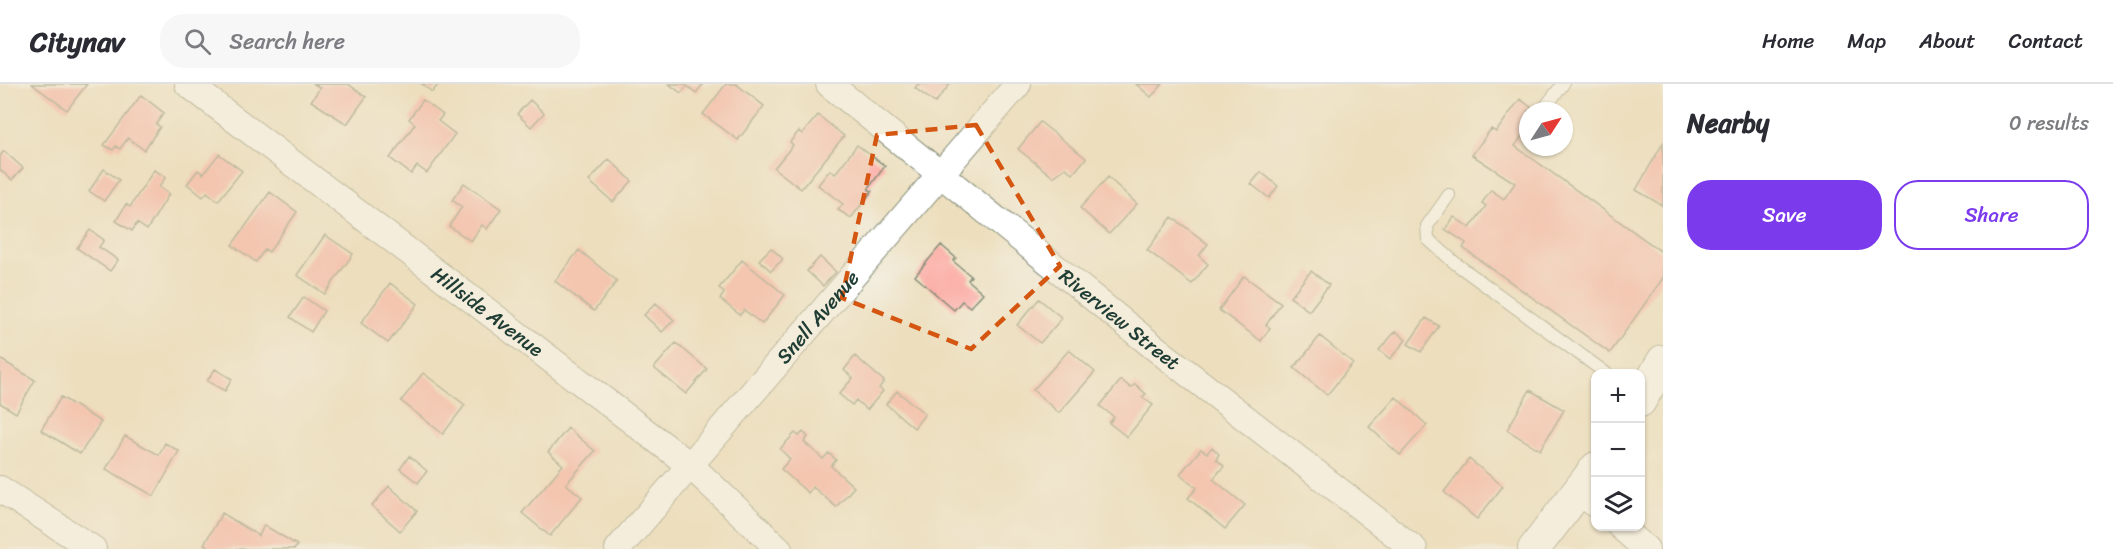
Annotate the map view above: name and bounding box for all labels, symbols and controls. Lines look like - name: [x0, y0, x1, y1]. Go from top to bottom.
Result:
- search box: [160, 14, 580, 68]
- text: Citynav: [30, 17, 124, 66]
- text: Search here: [229, 22, 345, 61]
- text: Home: [1762, 22, 1814, 60]
- text: Map: [1847, 22, 1886, 60]
- text: About: [1919, 22, 1976, 60]
- text: Contact: [2009, 22, 2083, 60]
- icon: search: [181, 25, 214, 58]
- text: Nearby: [1687, 100, 1769, 146]
- north arrow: [1519, 102, 1573, 156]
- text: 0 results: [2009, 106, 2089, 141]
- button: Save: [1687, 180, 1882, 250]
- button: Share: [1894, 180, 2089, 250]
- street label: Hillside Avenue: [423, 257, 552, 366]
- street label: Riverview Street: [1051, 259, 1188, 379]
- street label: Snell Avenue: [767, 262, 868, 372]
- map controls: [1591, 369, 1645, 531]
- button: +: [1591, 369, 1645, 423]
- button: −: [1591, 423, 1645, 477]
- button: layers: [1591, 477, 1645, 531]

